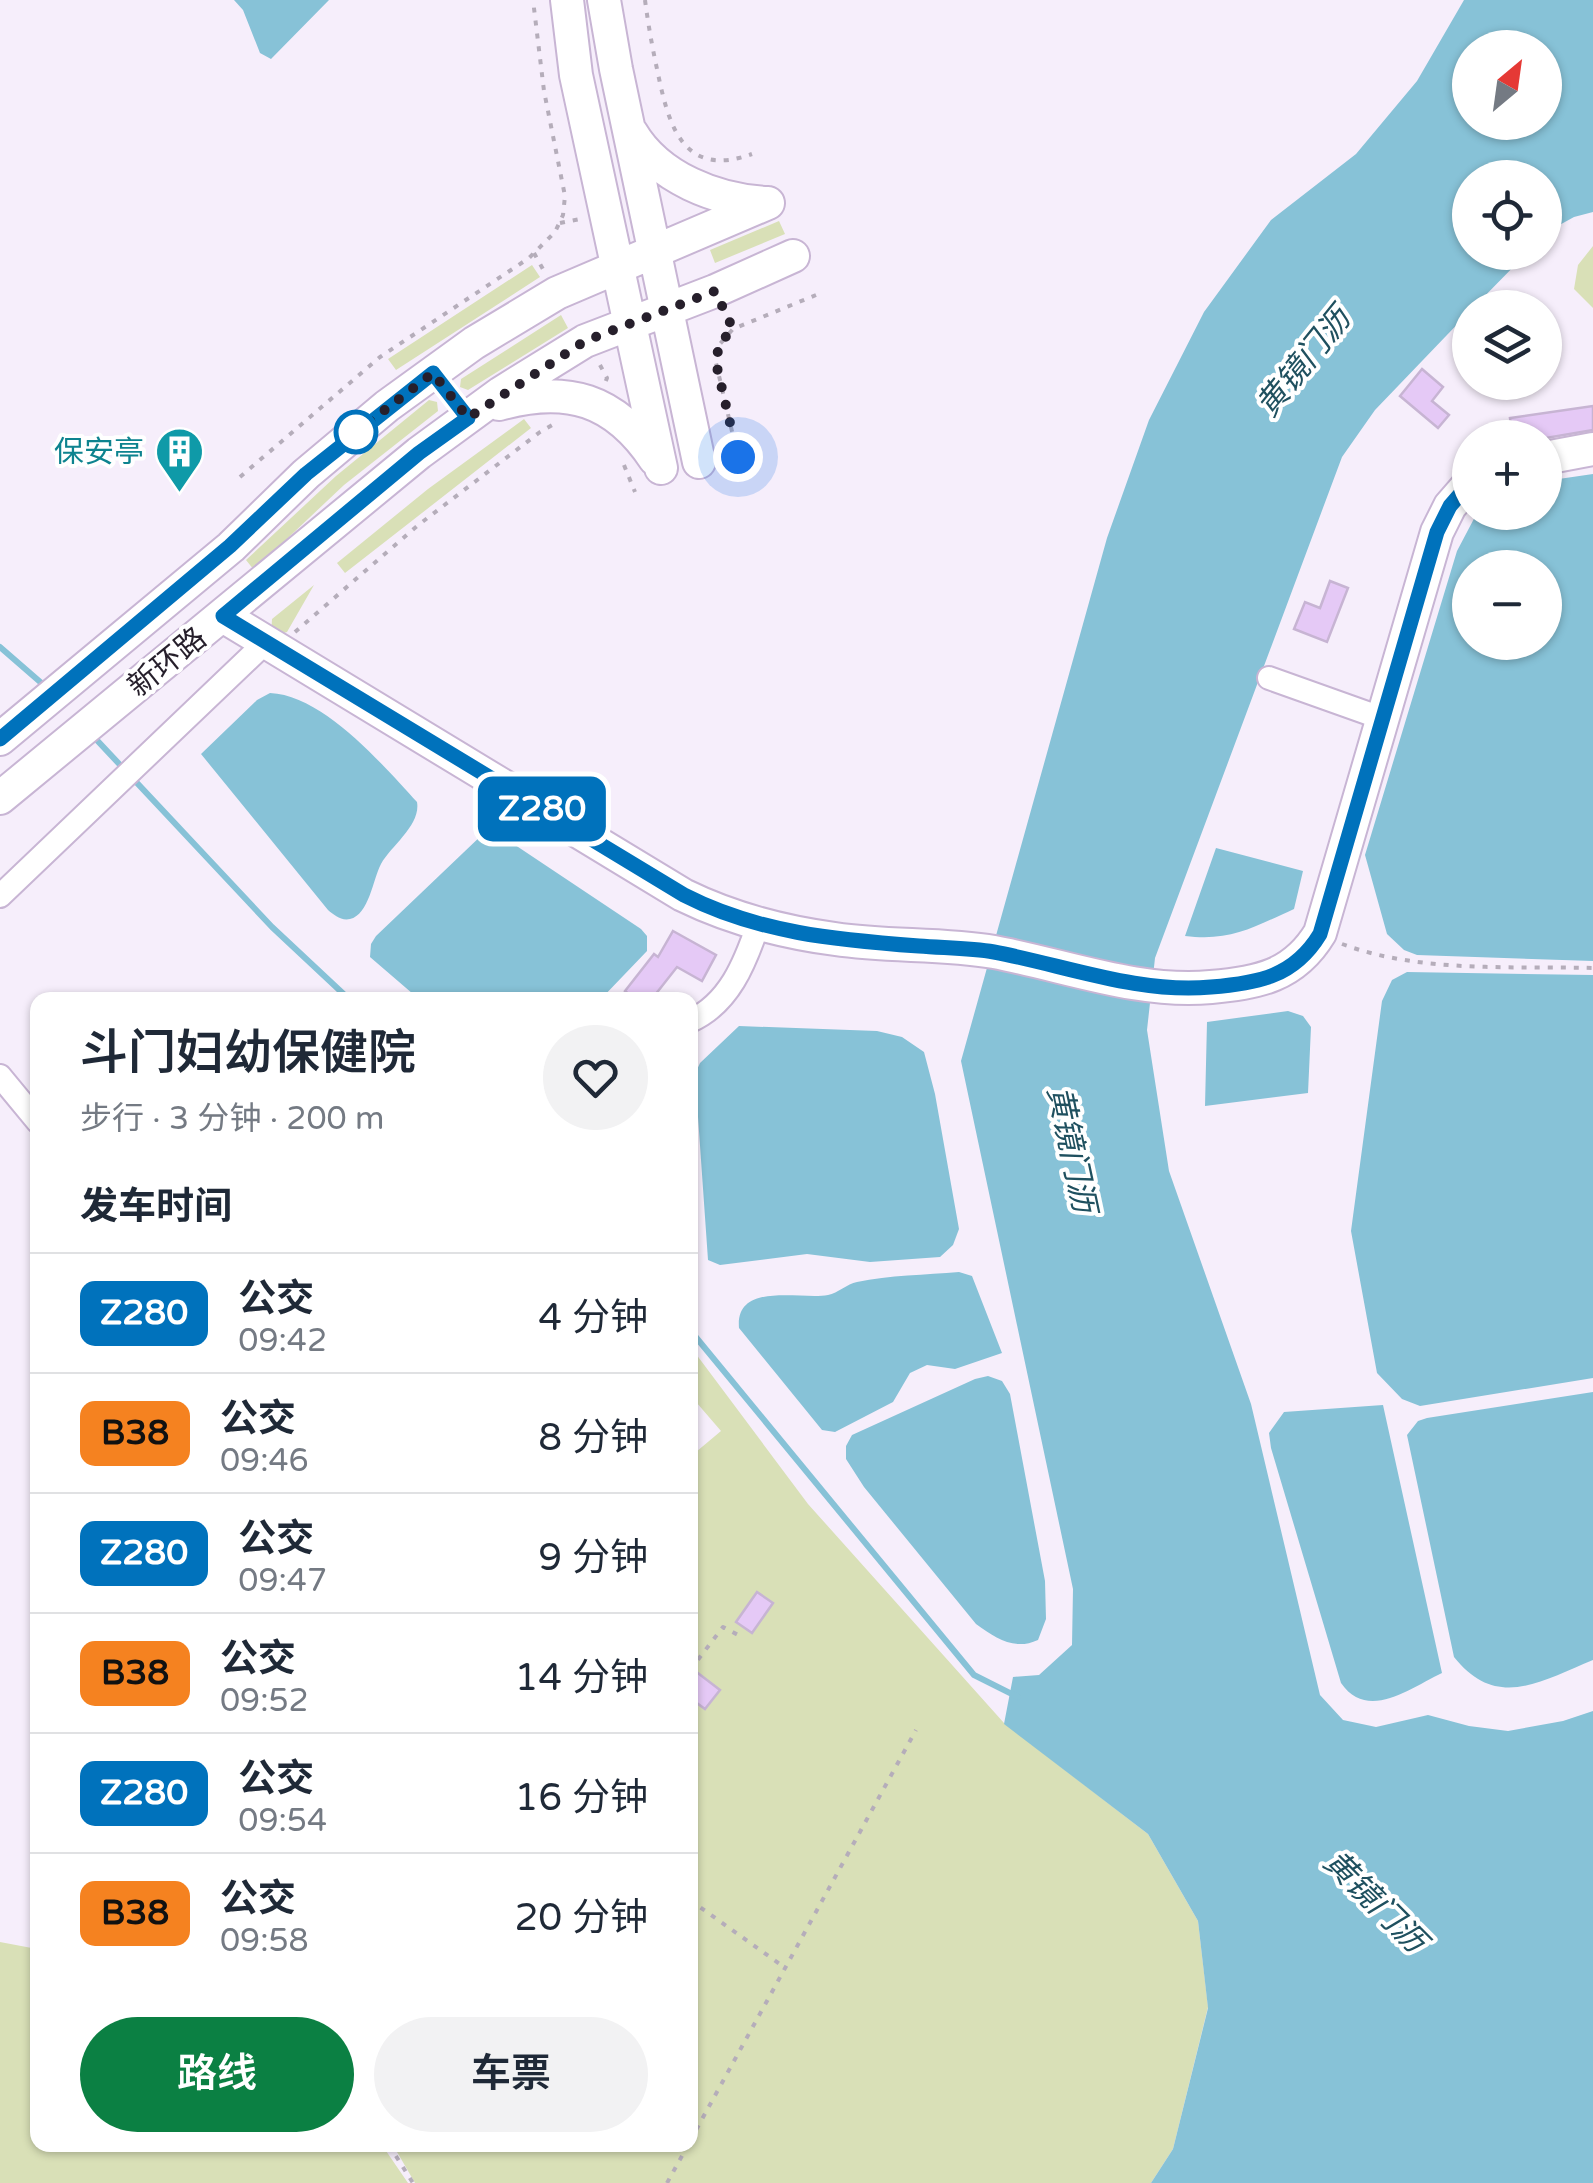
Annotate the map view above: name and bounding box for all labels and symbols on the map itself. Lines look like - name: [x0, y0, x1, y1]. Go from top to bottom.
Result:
- north arrow: [1452, 30, 1562, 140]
- water label: 黄镜门沥: [1249, 297, 1362, 424]
- unlabelled marker: [335, 411, 377, 453]
- building icon: 保安亭: [153, 426, 205, 494]
- your location: [713, 432, 763, 482]
- place label: 保安亭: [54, 434, 144, 471]
- street label: 新环路: [121, 620, 214, 705]
- line badge: Z280: [472, 776, 612, 842]
- water label: 黄镜门沥: [1039, 1083, 1104, 1221]
- water label: 黄镜门沥: [1316, 1843, 1437, 1964]

